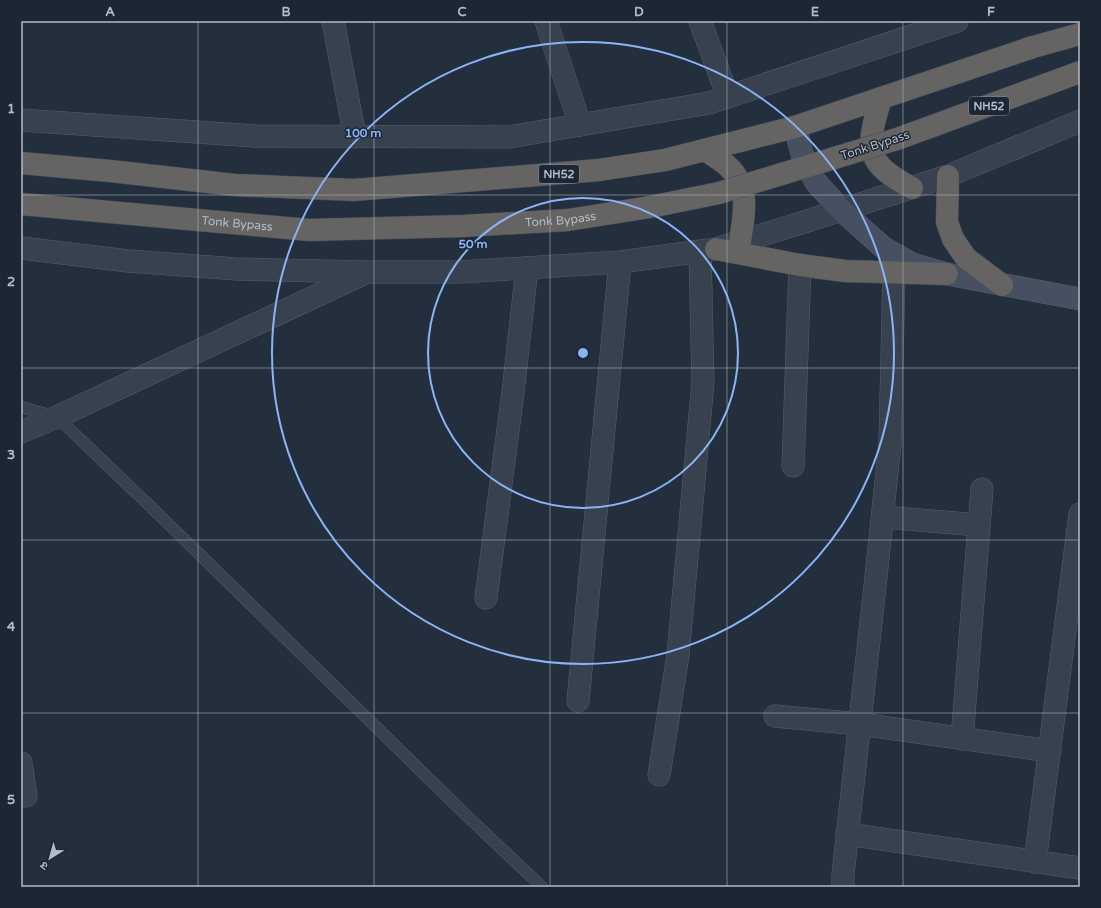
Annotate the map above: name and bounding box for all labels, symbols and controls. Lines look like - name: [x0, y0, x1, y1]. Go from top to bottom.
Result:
- text: A: [105, 4, 115, 20]
- text: B: [281, 4, 291, 20]
- text: C: [457, 4, 467, 20]
- text: D: [634, 4, 644, 20]
- text: E: [811, 4, 819, 20]
- text: F: [987, 4, 995, 20]
- road number: NH52: [969, 97, 1009, 115]
- text: 1: [7, 101, 15, 117]
- text: 100 m: [345, 126, 381, 140]
- street label: Tonk Bypass: [839, 127, 911, 163]
- road number: NH52: [539, 165, 579, 183]
- street label: Tonk Bypass: [525, 209, 597, 229]
- street label: Tonk Bypass: [201, 213, 273, 234]
- text: 50 m: [458, 237, 488, 251]
- text: 2: [7, 274, 15, 290]
- centre of rings: [576, 346, 590, 360]
- text: 3: [7, 447, 15, 463]
- text: 4: [7, 619, 16, 635]
- text: 5: [7, 792, 15, 808]
- north arrow: [30, 838, 70, 878]
- text: उ: [37, 858, 51, 873]

